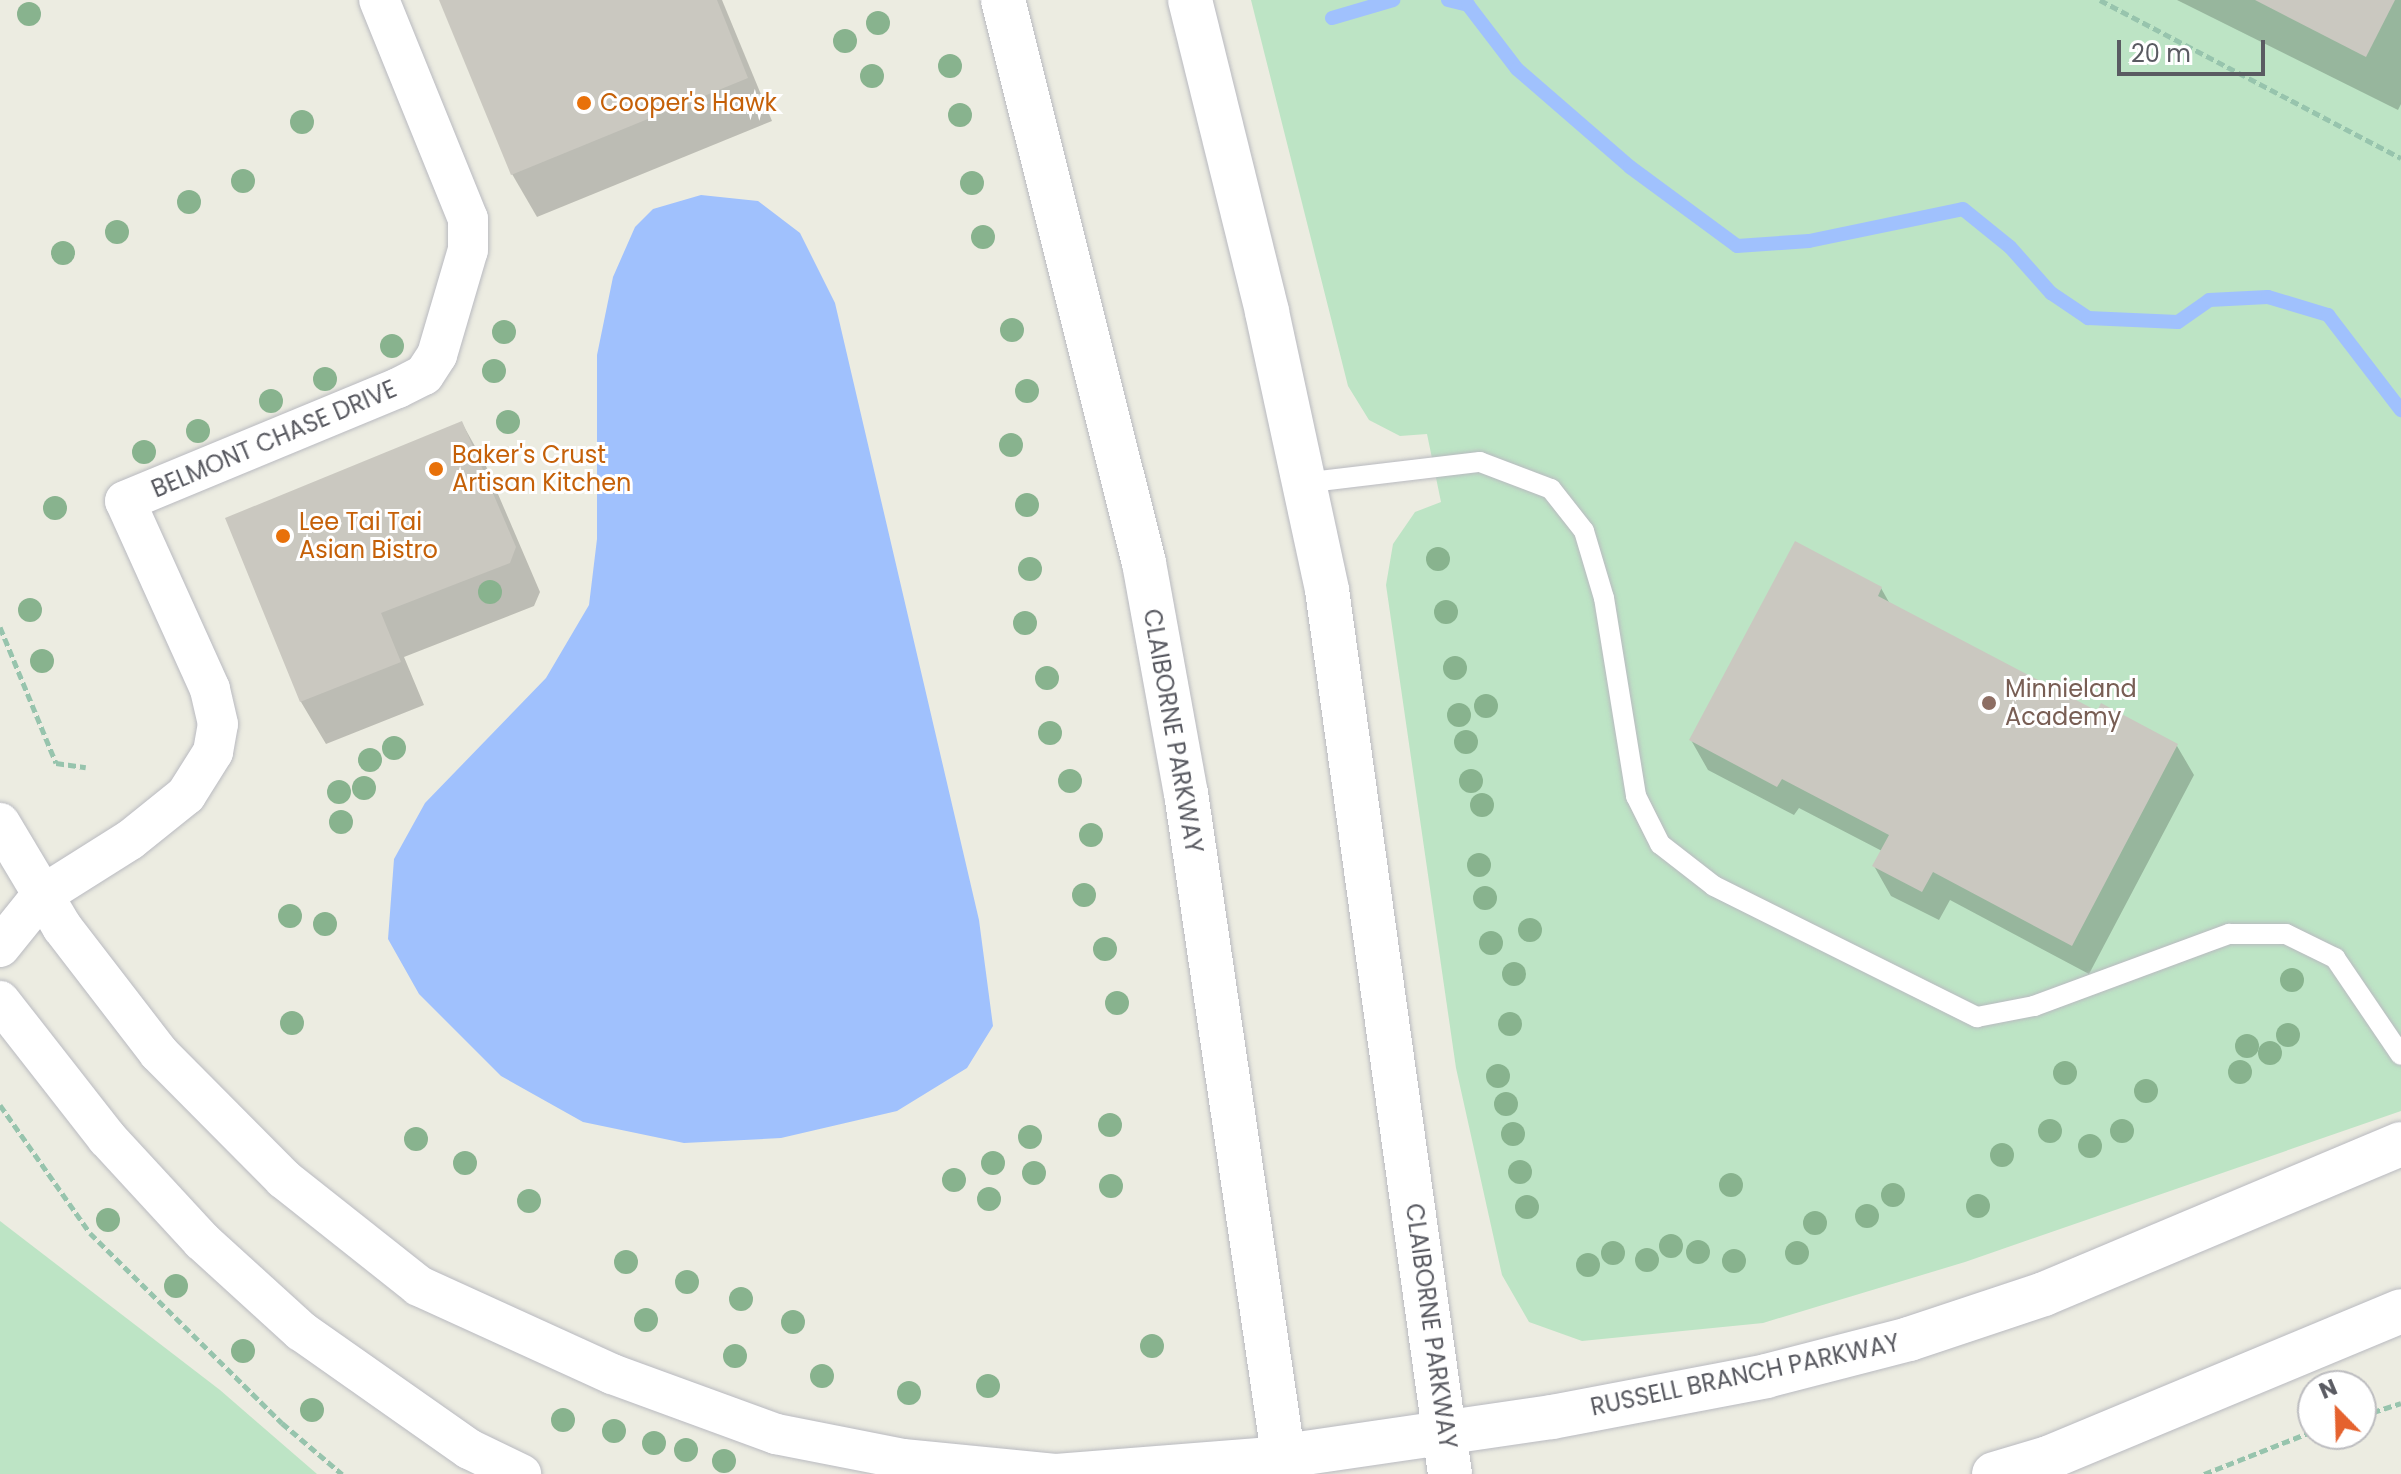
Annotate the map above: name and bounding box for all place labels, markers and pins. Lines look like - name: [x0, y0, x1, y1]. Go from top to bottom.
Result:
- place label: Cooper's Hawk: [600, 89, 777, 117]
- marker: Cooper's Hawk: [575, 94, 593, 112]
- place label: Baker's Crust Artisan Kitchen: [452, 441, 631, 497]
- marker: Baker's Crust Artisan Kitchen: [427, 460, 445, 478]
- place label: Lee Tai Tai Asian Bistro: [299, 508, 438, 564]
- marker: Lee Tai Tai Asian Bistro: [274, 527, 292, 545]
- place label: Minnieland Academy: [2005, 675, 2137, 731]
- marker: Minnieland Academy: [1980, 694, 1998, 712]

